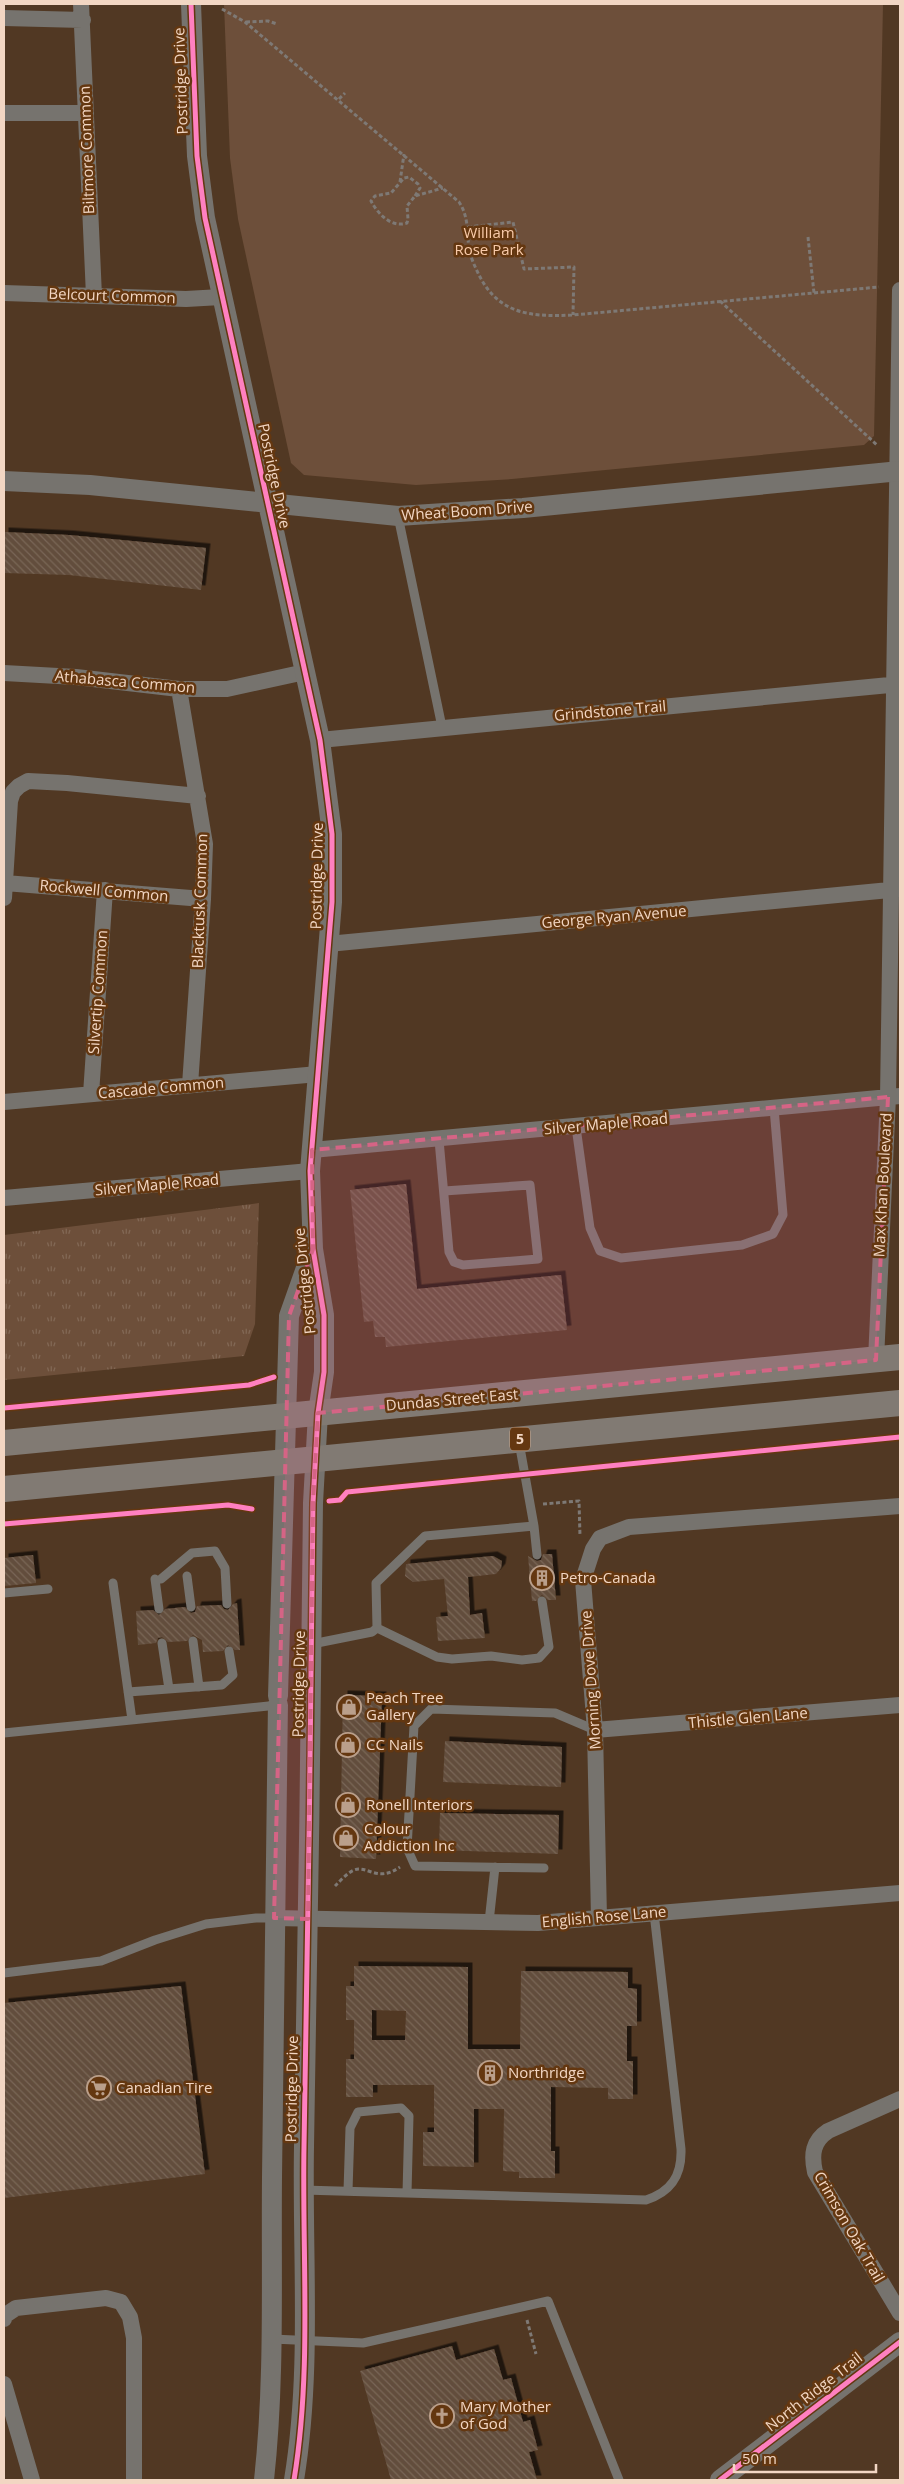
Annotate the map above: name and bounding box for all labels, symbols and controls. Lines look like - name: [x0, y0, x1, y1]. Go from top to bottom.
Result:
- street label: Postridge Drive: [168, 27, 192, 135]
- street label: Biltmore Common: [74, 86, 98, 215]
- park label: William Rose Park: [454, 222, 524, 259]
- street label: Belcourt Common: [48, 283, 176, 307]
- street label: Postridge Drive: [254, 421, 296, 530]
- street label: Wheat Boom Drive: [401, 495, 533, 525]
- street label: Athabasca Common: [54, 665, 196, 697]
- street label: Grindstone Trail: [553, 695, 667, 725]
- street label: Postridge Drive: [305, 822, 327, 930]
- street label: Blacktusk Common: [187, 833, 211, 969]
- street label: Rockwell Common: [39, 874, 169, 906]
- street label: George Ryan Avenue: [541, 900, 687, 932]
- street label: Silvertip Common: [83, 929, 111, 1055]
- street label: Cascade Common: [97, 1072, 225, 1102]
- street label: Silver Maple Road: [543, 1108, 669, 1138]
- street label: Max Khan Boulevard: [868, 1112, 896, 1258]
- street label: Silver Maple Road: [94, 1169, 220, 1199]
- street label: Postridge Drive: [288, 1227, 320, 1335]
- street label: Dundas Street East: [385, 1383, 519, 1415]
- road number: 5: [510, 1428, 530, 1450]
- building icon: Petro-Canada: [529, 1565, 555, 1591]
- place label: Petro-Canada: [560, 1567, 656, 1587]
- street label: Morning Dove Drive: [575, 1610, 605, 1750]
- street label: Postridge Drive: [287, 1630, 309, 1738]
- place label: Peach Tree Gallery: [366, 1687, 443, 1724]
- shop icon: Peach Tree Gallery: [336, 1694, 362, 1720]
- street label: Thistle Glen Lane: [687, 1702, 808, 1732]
- shop icon: CC Nails: [335, 1732, 361, 1758]
- place label: CC Nails: [366, 1734, 423, 1754]
- shop icon: Ronell Interiors: [335, 1792, 361, 1818]
- place label: Ronell Interiors: [366, 1794, 473, 1814]
- place label: Colour Addiction Inc: [364, 1818, 455, 1855]
- shop icon: Colour Addiction Inc: [333, 1825, 359, 1851]
- street label: English Rose Lane: [541, 1901, 667, 1931]
- street label: Postridge Drive: [280, 2035, 302, 2143]
- building icon: Northridge: [477, 2060, 503, 2086]
- place label: Northridge: [508, 2062, 585, 2082]
- supermarket icon: Canadian Tire: [86, 2075, 112, 2101]
- place label: Canadian Tire: [116, 2077, 212, 2097]
- street label: Crimson Oak Trail: [810, 2168, 890, 2285]
- street label: North Ridge Trail: [761, 2347, 866, 2435]
- place label: Mary Mother of God: [460, 2396, 551, 2433]
- church icon: Mary Mother of God: [429, 2403, 455, 2429]
- scale bar: [734, 2442, 876, 2474]
- text: 50 m: [742, 2448, 777, 2468]

